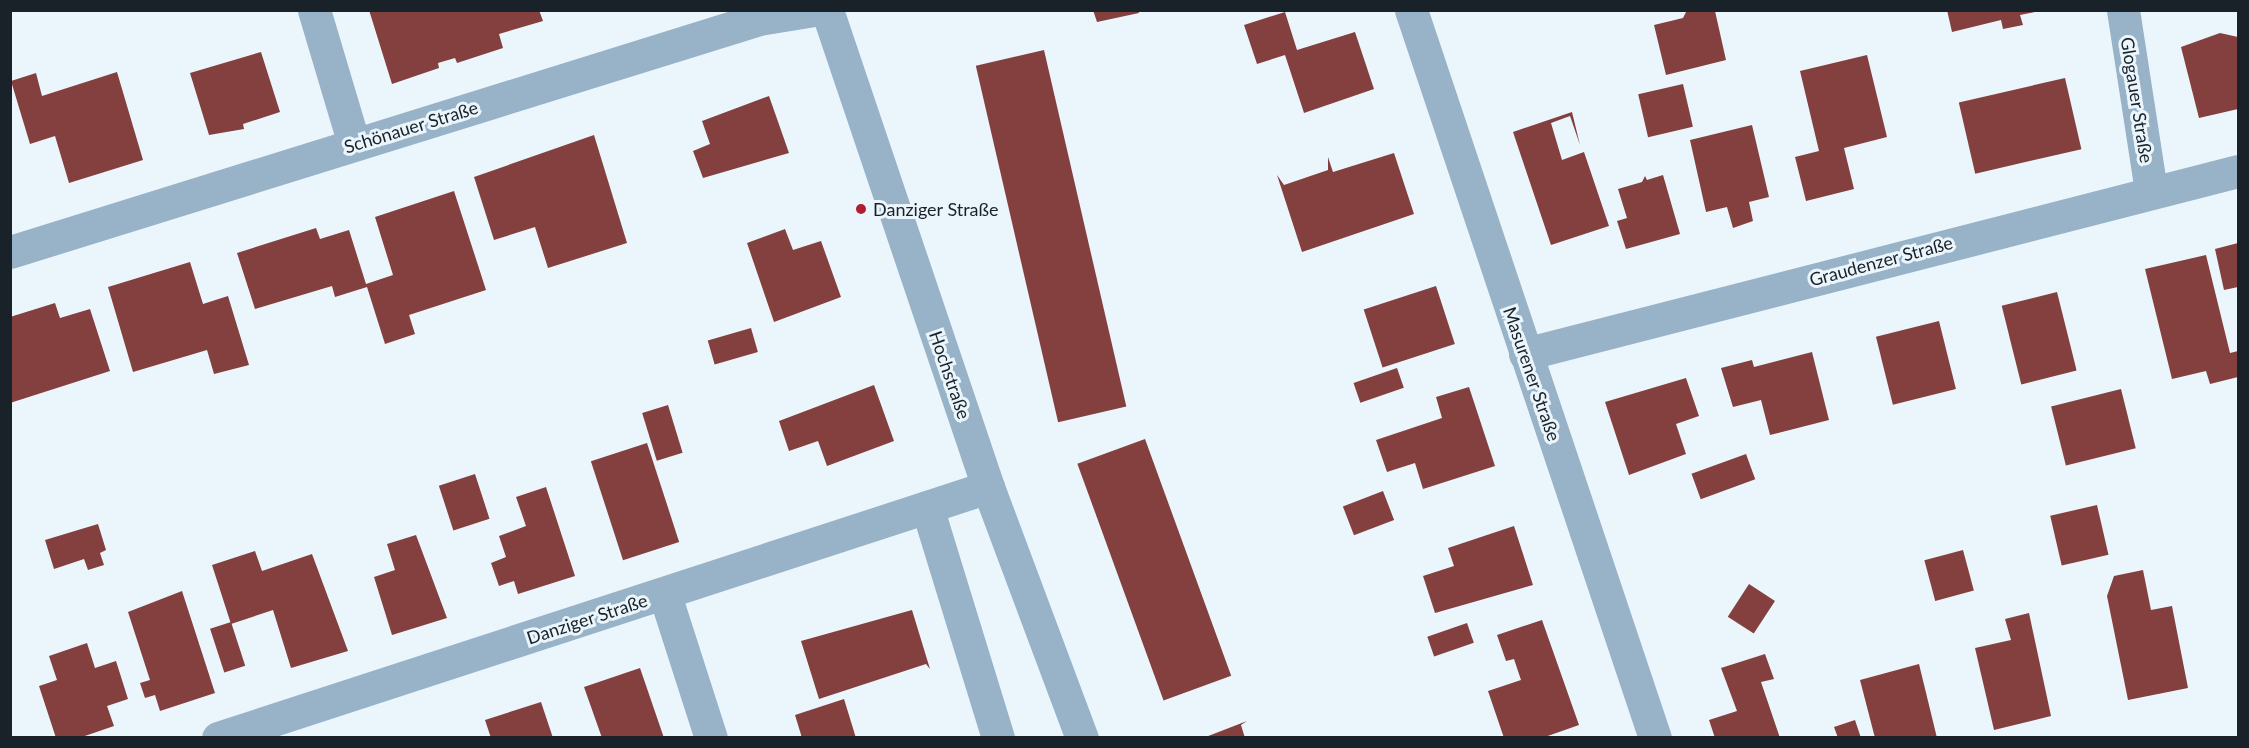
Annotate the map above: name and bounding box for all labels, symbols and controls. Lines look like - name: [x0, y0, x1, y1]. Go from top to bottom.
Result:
- street label: Glogauer Straße: [2116, 35, 2158, 165]
- street label: Schönauer Straße: [341, 96, 481, 158]
- place label: Danziger Straße: [873, 198, 999, 220]
- marker: Danziger Straße: [854, 202, 868, 216]
- street label: Graudenzer Straße: [1807, 231, 1955, 291]
- street label: Masurener Straße: [1499, 304, 1565, 444]
- street label: Hochstraße: [925, 328, 975, 422]
- street label: Danziger Straße: [524, 589, 650, 649]

